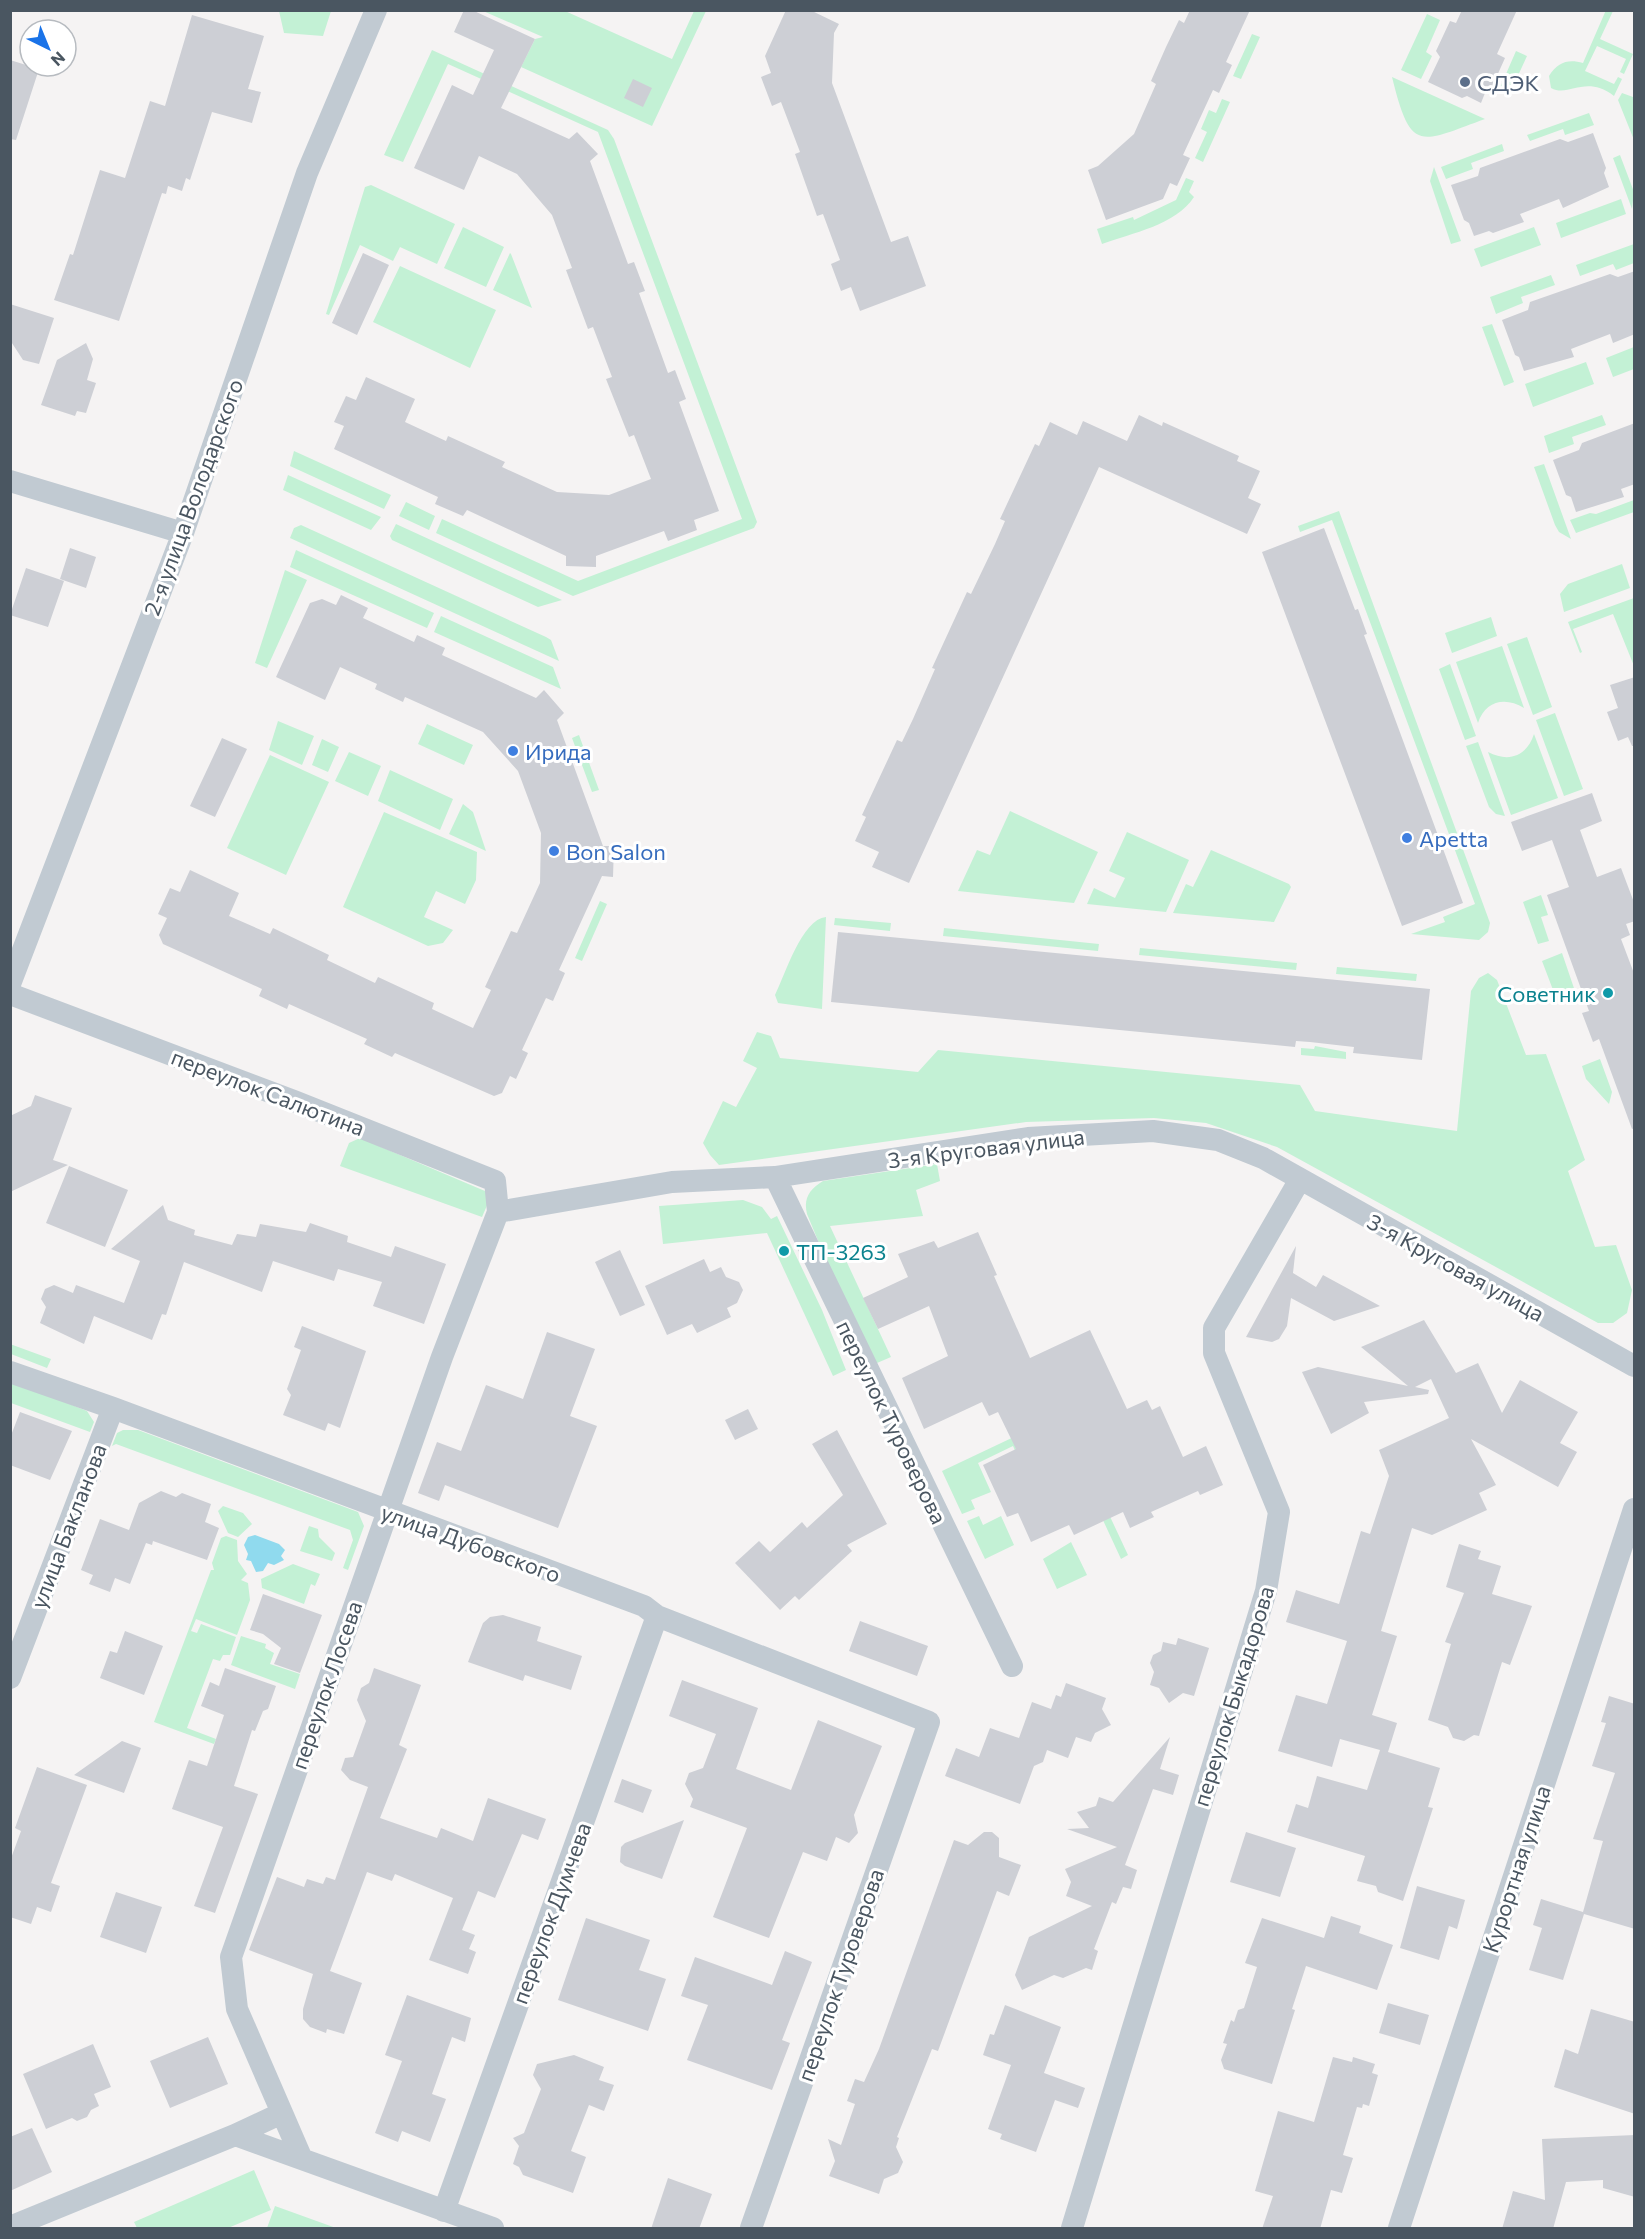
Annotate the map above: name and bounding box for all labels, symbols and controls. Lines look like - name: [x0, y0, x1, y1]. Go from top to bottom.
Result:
- north arrow: [18, 18, 78, 78]
- text: N: [48, 48, 69, 70]
- place label: СДЭК: [1477, 69, 1539, 96]
- marker: СДЭК: [1458, 75, 1472, 89]
- street label: 2-я улица Володарского: [138, 375, 248, 619]
- place label: Ирида: [525, 738, 591, 765]
- marker: Ирида: [506, 744, 520, 758]
- place label: Apetta: [1419, 825, 1488, 852]
- marker: Apetta: [1400, 831, 1414, 845]
- place label: Bon Salon: [566, 838, 666, 865]
- marker: Bon Salon: [547, 844, 561, 858]
- place label: Советник: [1497, 980, 1596, 1007]
- marker: Советник: [1601, 986, 1615, 1000]
- street label: переулок Салютина: [168, 1043, 368, 1141]
- street label: 3-я Круговая улица: [886, 1123, 1086, 1173]
- street label: 3-я Круговая улица: [1363, 1207, 1549, 1327]
- place label: ТП-3263: [796, 1238, 886, 1265]
- marker: ТП-3263: [777, 1244, 791, 1258]
- street label: переулок Туроверова: [831, 1316, 953, 1528]
- street label: улица Бакланова: [24, 1440, 112, 1612]
- street label: улица Дубовского: [378, 1498, 564, 1588]
- street label: переулок Быкадорова: [1187, 1583, 1279, 1809]
- street label: переулок Лосева: [285, 1597, 367, 1773]
- street label: Курортная улица: [1476, 1782, 1556, 1956]
- street label: переулок Думчева: [506, 1819, 596, 2007]
- street label: переулок Туроверова: [791, 1865, 889, 2085]

